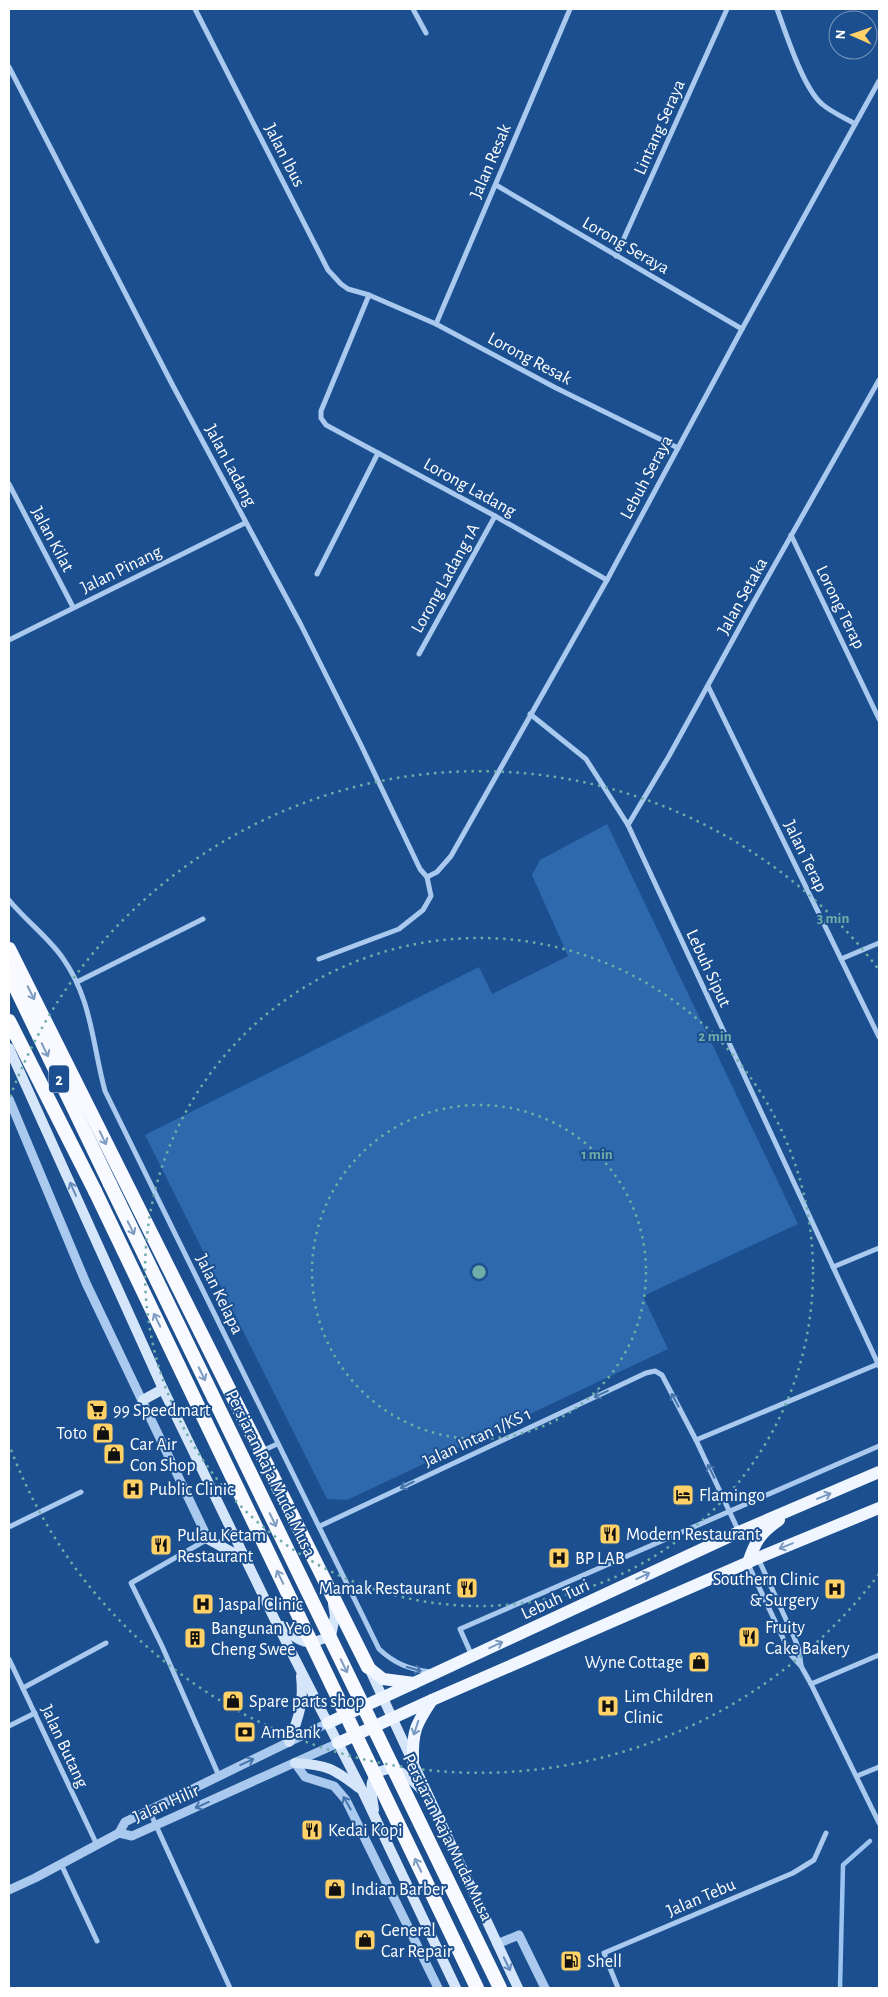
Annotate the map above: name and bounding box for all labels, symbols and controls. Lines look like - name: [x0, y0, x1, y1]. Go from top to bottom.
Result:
- north arrow: [828, 10, 878, 60]
- text: N: [834, 29, 848, 40]
- street label: Lintang Seraya: [631, 77, 689, 178]
- street label: Jalan Ibus: [261, 121, 308, 190]
- street label: Jalan Resak: [467, 121, 515, 201]
- street label: Lorong Seraya: [579, 214, 672, 278]
- street label: Lorong Resak: [485, 329, 575, 389]
- street label: Jalan Ladang: [201, 422, 259, 509]
- street label: Lebuh Seraya: [617, 433, 676, 522]
- street label: Lorong Ladang: [420, 455, 519, 521]
- street label: Jalan Kilat: [27, 504, 77, 575]
- street label: Lorong Ladang 1A: [408, 520, 484, 636]
- street label: Jalan Pinang: [78, 543, 165, 597]
- street label: Jalan Setaka: [714, 555, 771, 638]
- street label: Lorong Terap: [812, 563, 868, 652]
- street label: Jalan Terap: [780, 818, 830, 895]
- text: 3 min: [817, 911, 849, 926]
- street label: Lebuh Siput: [682, 927, 734, 1010]
- one-way arrow: [27, 985, 36, 1000]
- text: 2 min: [698, 1029, 732, 1044]
- one-way arrow: [40, 1042, 50, 1057]
- road number: 2: [49, 1066, 69, 1092]
- one-way arrow: [99, 1130, 109, 1145]
- text: 1 min: [581, 1147, 613, 1162]
- one-way arrow: [68, 1182, 78, 1197]
- one-way arrow: [127, 1220, 136, 1235]
- street label: Jalan Kelapa: [192, 1252, 246, 1337]
- centre of rings: [470, 1263, 488, 1281]
- one-way arrow: [151, 1313, 161, 1328]
- one-way arrow: [198, 1366, 207, 1381]
- street label: Persiaran Raja Muda Musa: [222, 1387, 318, 1560]
- one-way arrow: [594, 1389, 609, 1399]
- one-way arrow: [670, 1393, 679, 1408]
- supermarket icon: 99 Speedmart: [85, 1398, 109, 1422]
- place label: 99 Speedmart: [113, 1402, 211, 1420]
- street label: Jalan Intan 1/KS 1: [420, 1405, 534, 1471]
- shop icon: Toto: [91, 1421, 115, 1445]
- place label: Toto: [56, 1425, 87, 1443]
- place label: Car Air Con Shop: [130, 1436, 196, 1475]
- shop icon: Car Air Con Shop: [102, 1442, 126, 1466]
- one-way arrow: [706, 1464, 715, 1479]
- hospital icon: Public Clinic: [121, 1477, 145, 1501]
- place label: Public Clinic: [149, 1481, 234, 1499]
- one-way arrow: [400, 1481, 415, 1490]
- hotel icon: Flamingo: [671, 1483, 695, 1507]
- place label: Flamingo: [699, 1487, 765, 1505]
- one-way arrow: [816, 1490, 831, 1499]
- one-way arrow: [269, 1512, 278, 1527]
- restaurant icon: Modern Restaurant: [598, 1522, 622, 1546]
- place label: Modern Restaurant: [626, 1526, 761, 1544]
- place label: Pulau Ketam Restaurant: [177, 1527, 266, 1566]
- restaurant icon: Pulau Ketam Restaurant: [149, 1533, 173, 1557]
- one-way arrow: [779, 1542, 794, 1552]
- hospital icon: BP LAB: [547, 1546, 571, 1570]
- place label: BP LAB: [575, 1550, 625, 1568]
- one-way arrow: [275, 1570, 284, 1585]
- one-way arrow: [635, 1571, 650, 1581]
- place label: Southern Clinic & Surgery: [713, 1571, 819, 1610]
- restaurant icon: Mamak Restaurant: [455, 1576, 479, 1600]
- street label: Lebuh Turi: [519, 1576, 592, 1623]
- hospital icon: Southern Clinic & Surgery: [823, 1577, 847, 1601]
- place label: Mamak Restaurant: [319, 1580, 451, 1598]
- hospital icon: Jaspal Clinic: [191, 1592, 215, 1616]
- place label: Jaspal Clinic: [219, 1596, 303, 1614]
- place label: Fruity Cake Bakery: [765, 1619, 850, 1658]
- place label: Bangunan Yeo Cheng Swee: [211, 1620, 311, 1659]
- restaurant icon: Fruity Cake Bakery: [737, 1625, 761, 1649]
- building icon: Bangunan Yeo Cheng Swee: [183, 1626, 207, 1650]
- one-way arrow: [488, 1640, 503, 1650]
- shop icon: Wyne Cottage: [687, 1650, 711, 1674]
- place label: Wyne Cottage: [584, 1654, 683, 1672]
- one-way arrow: [339, 1659, 349, 1674]
- one-way arrow: [405, 1664, 421, 1674]
- place label: Lim Children Clinic: [624, 1688, 713, 1727]
- shop icon: Spare parts shop: [221, 1689, 245, 1713]
- place label: Spare parts shop: [249, 1693, 364, 1711]
- hospital icon: Lim Children Clinic: [596, 1694, 620, 1718]
- street label: Jalan Butang: [37, 1702, 91, 1791]
- bank icon: AmBank: [233, 1720, 257, 1744]
- one-way arrow: [411, 1720, 420, 1735]
- place label: AmBank: [261, 1724, 321, 1742]
- street label: Persiaran Raja Muda Musa: [399, 1751, 495, 1924]
- one-way arrow: [240, 1757, 255, 1767]
- street label: Jalan Hilir: [131, 1781, 202, 1826]
- one-way arrow: [341, 1797, 351, 1811]
- one-way arrow: [195, 1800, 210, 1810]
- restaurant icon: Kedai Kopi: [300, 1818, 324, 1842]
- place label: Kedai Kopi: [328, 1822, 402, 1840]
- one-way arrow: [413, 1858, 422, 1873]
- street label: Jalan Tebu: [664, 1875, 738, 1920]
- shop icon: Indian Barber: [323, 1877, 347, 1901]
- place label: Indian Barber: [351, 1881, 446, 1899]
- place label: General Car Repair: [381, 1922, 453, 1961]
- shop icon: General Car Repair: [353, 1928, 377, 1952]
- fuel station icon: Shell: [559, 1949, 583, 1973]
- place label: Shell: [587, 1953, 622, 1971]
- one-way arrow: [502, 1956, 512, 1971]

